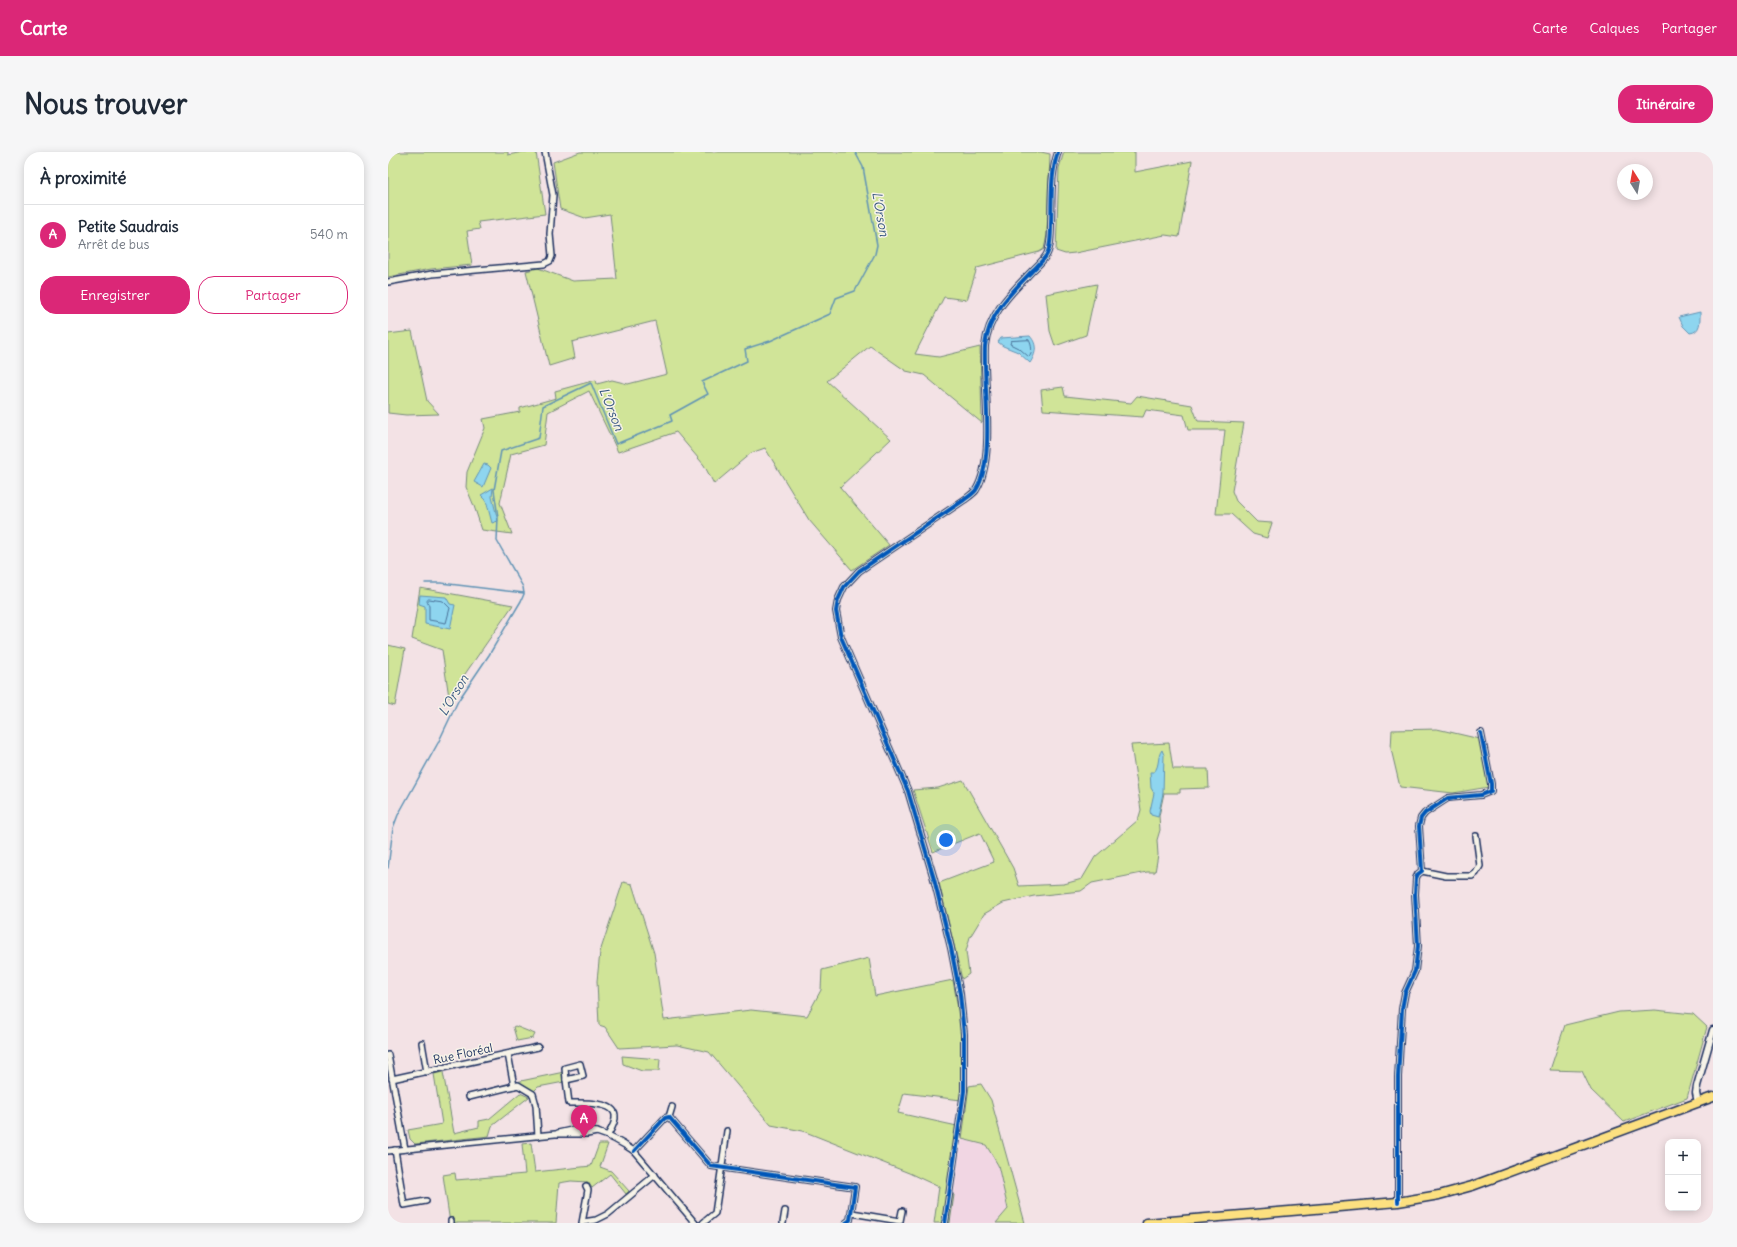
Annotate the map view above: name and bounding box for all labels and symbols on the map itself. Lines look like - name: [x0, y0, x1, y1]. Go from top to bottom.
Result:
- north arrow: [1617, 164, 1653, 200]
- water label: L’Orson: [868, 190, 893, 238]
- water label: L’Orson: [595, 385, 628, 434]
- water label: L’Orson: [435, 671, 473, 719]
- your location: [936, 830, 956, 850]
- street label: Rue Floréal: [432, 1040, 494, 1067]
- pin: A: [571, 1105, 597, 1138]

